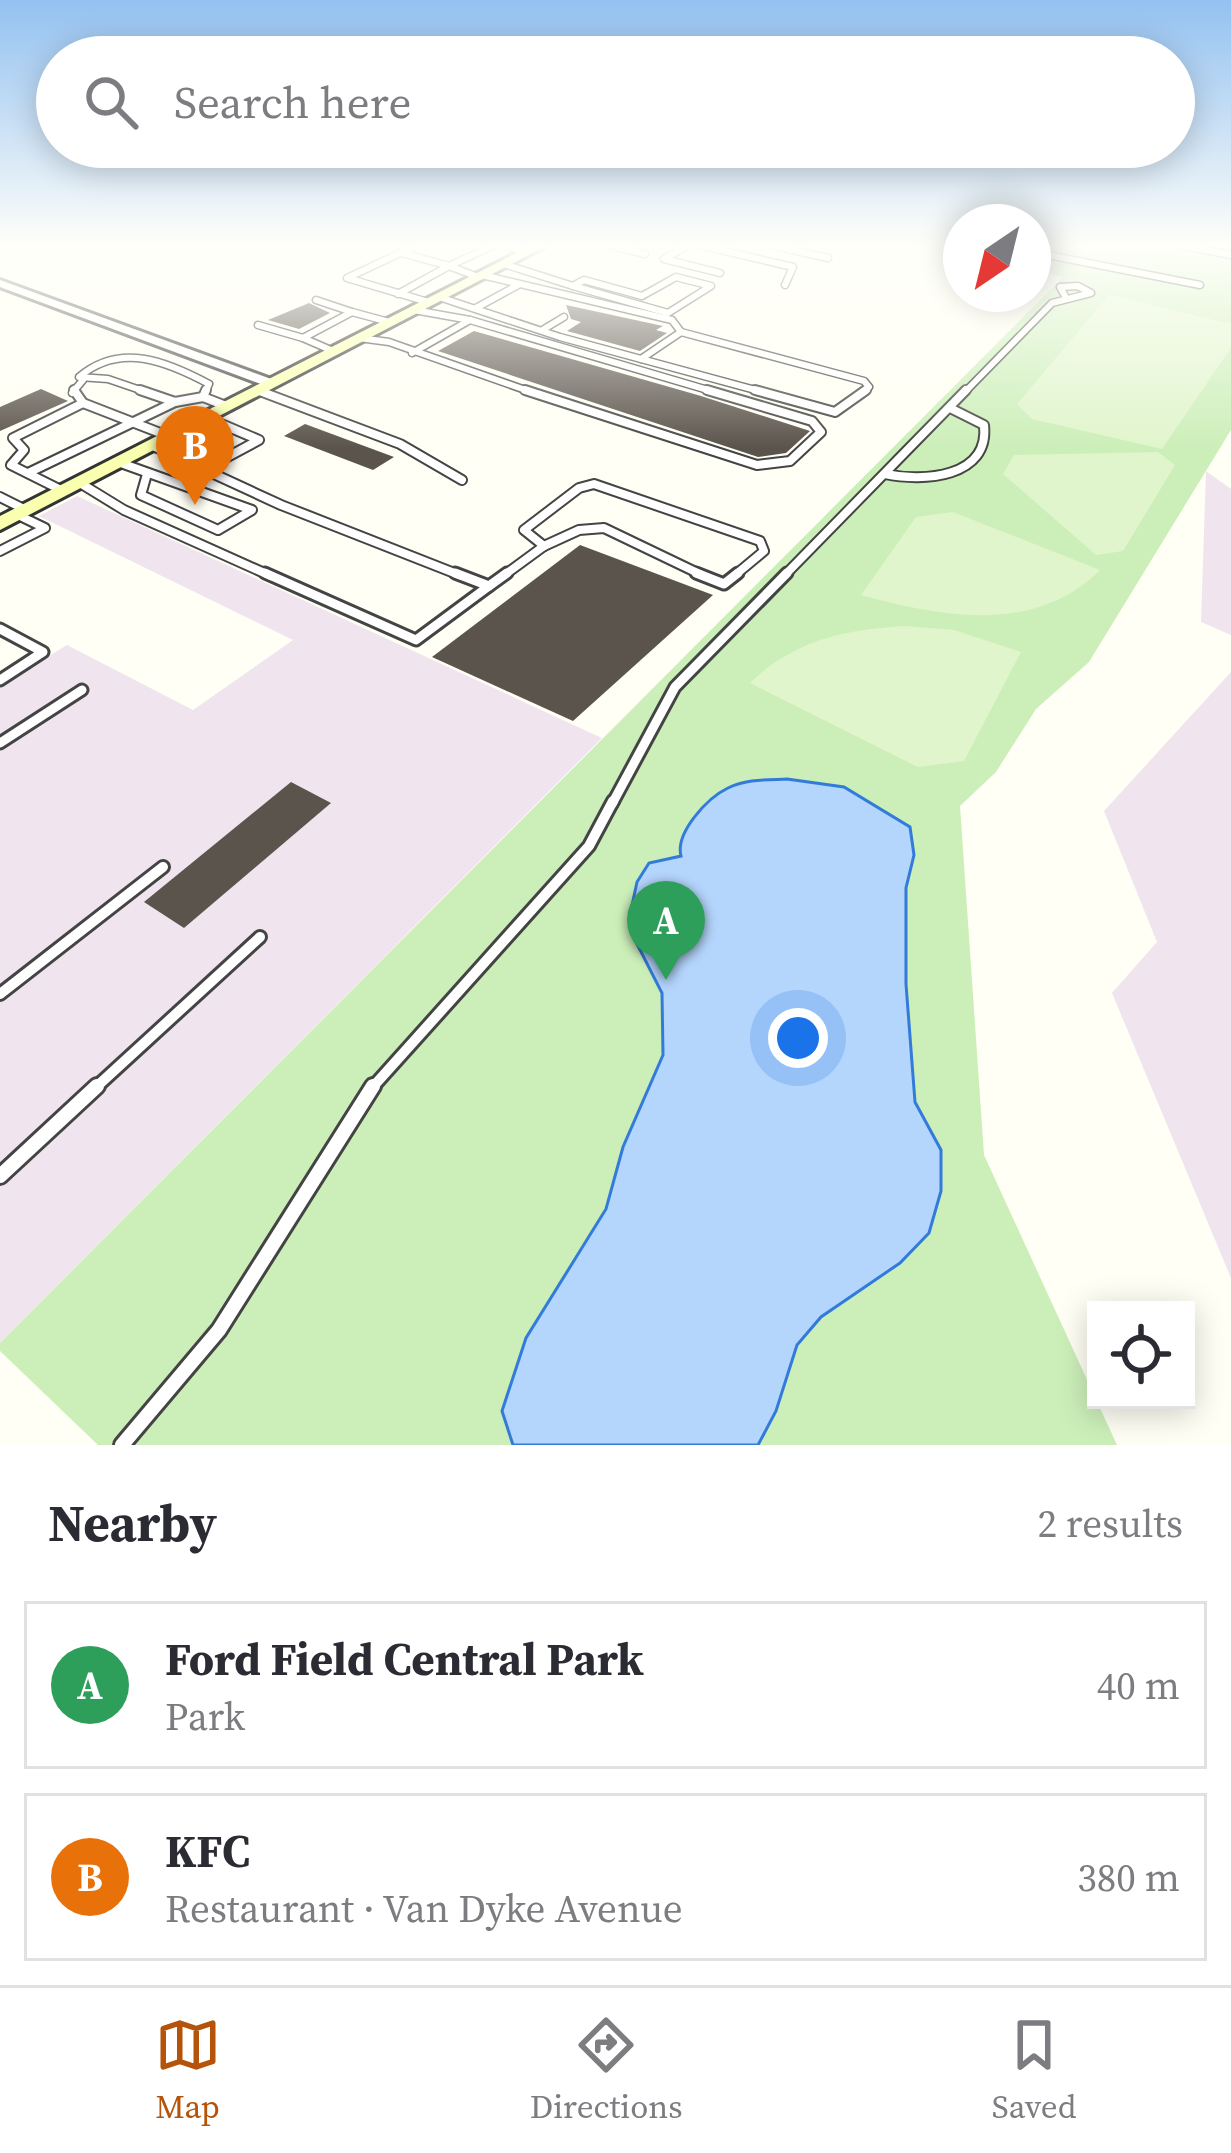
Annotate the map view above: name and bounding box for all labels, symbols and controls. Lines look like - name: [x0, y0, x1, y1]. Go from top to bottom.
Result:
- search box: [36, 36, 1195, 168]
- icon: search: [78, 69, 144, 135]
- text: Search here: [174, 71, 411, 133]
- north arrow: [943, 204, 1051, 312]
- pin: B: [156, 406, 234, 505]
- pin: A: [627, 881, 705, 980]
- your location: [768, 1008, 828, 1068]
- map controls: [1087, 1301, 1195, 1409]
- button: locate: [1087, 1301, 1195, 1409]
- text: Nearby: [48, 1488, 217, 1558]
- text: 2 results: [1038, 1497, 1183, 1550]
- text: Ford Field Central Park: [165, 1628, 644, 1690]
- text: A: [77, 1659, 103, 1712]
- text: 40 m: [1097, 1659, 1180, 1712]
- text: Park: [165, 1690, 245, 1743]
- text: KFC: [165, 1820, 250, 1882]
- text: B: [77, 1851, 103, 1904]
- text: 380 m: [1077, 1851, 1180, 1904]
- text: Restaurant · Van Dyke Avenue: [165, 1882, 683, 1935]
- tab: Map: [155, 2012, 221, 2129]
- tab: Directions: [530, 2012, 683, 2129]
- tab: Saved: [992, 2012, 1076, 2129]

